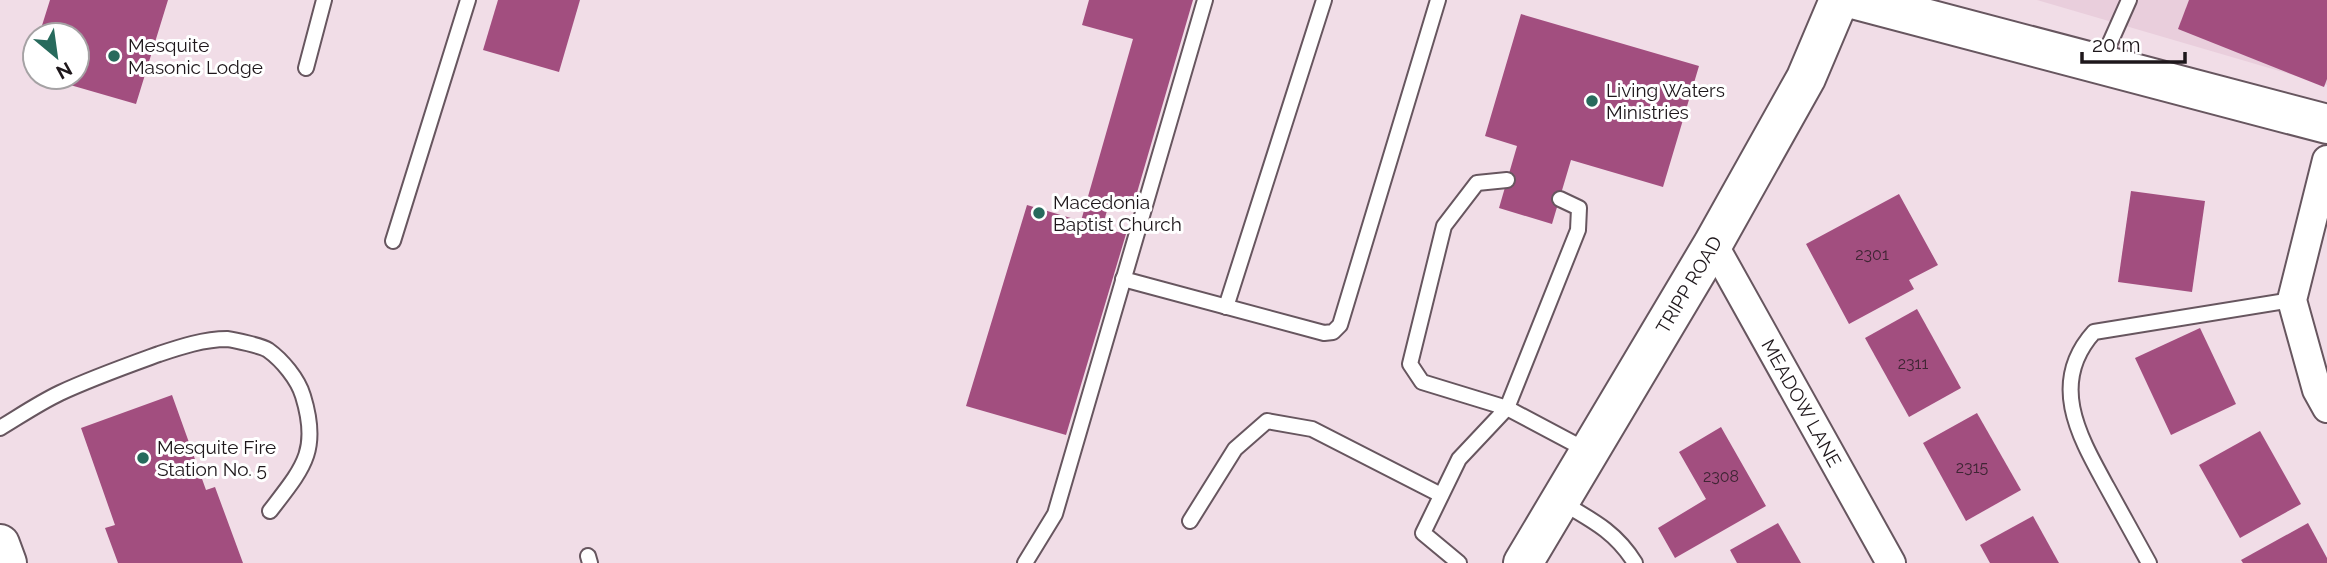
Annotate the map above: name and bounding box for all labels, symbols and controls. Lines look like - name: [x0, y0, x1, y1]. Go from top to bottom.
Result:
- north arrow: [21, 21, 91, 91]
- scale bar: [2082, 21, 2185, 65]
- text: 20 m: [2092, 32, 2140, 57]
- place label: Mesquite Masonic Lodge: [128, 34, 263, 78]
- marker: Mesquite Masonic Lodge: [106, 48, 122, 64]
- text: N: [53, 58, 76, 84]
- place label: Living Waters Ministries: [1606, 79, 1725, 123]
- marker: Living Waters Ministries: [1584, 93, 1600, 109]
- place label: Macedonia Baptist Church: [1053, 191, 1182, 235]
- marker: Macedonia Baptist Church: [1031, 205, 1047, 221]
- street label: TRIPP ROAD: [1651, 232, 1726, 337]
- house number: 2301: [1855, 245, 1889, 264]
- street label: MEADOW LANE: [1757, 335, 1846, 471]
- house number: 2311: [1898, 354, 1928, 373]
- place label: Mesquite Fire Station No. 5: [157, 436, 276, 480]
- marker: Mesquite Fire Station No. 5: [135, 450, 151, 466]
- house number: 2315: [1956, 458, 1989, 477]
- house number: 2308: [1703, 467, 1739, 486]

